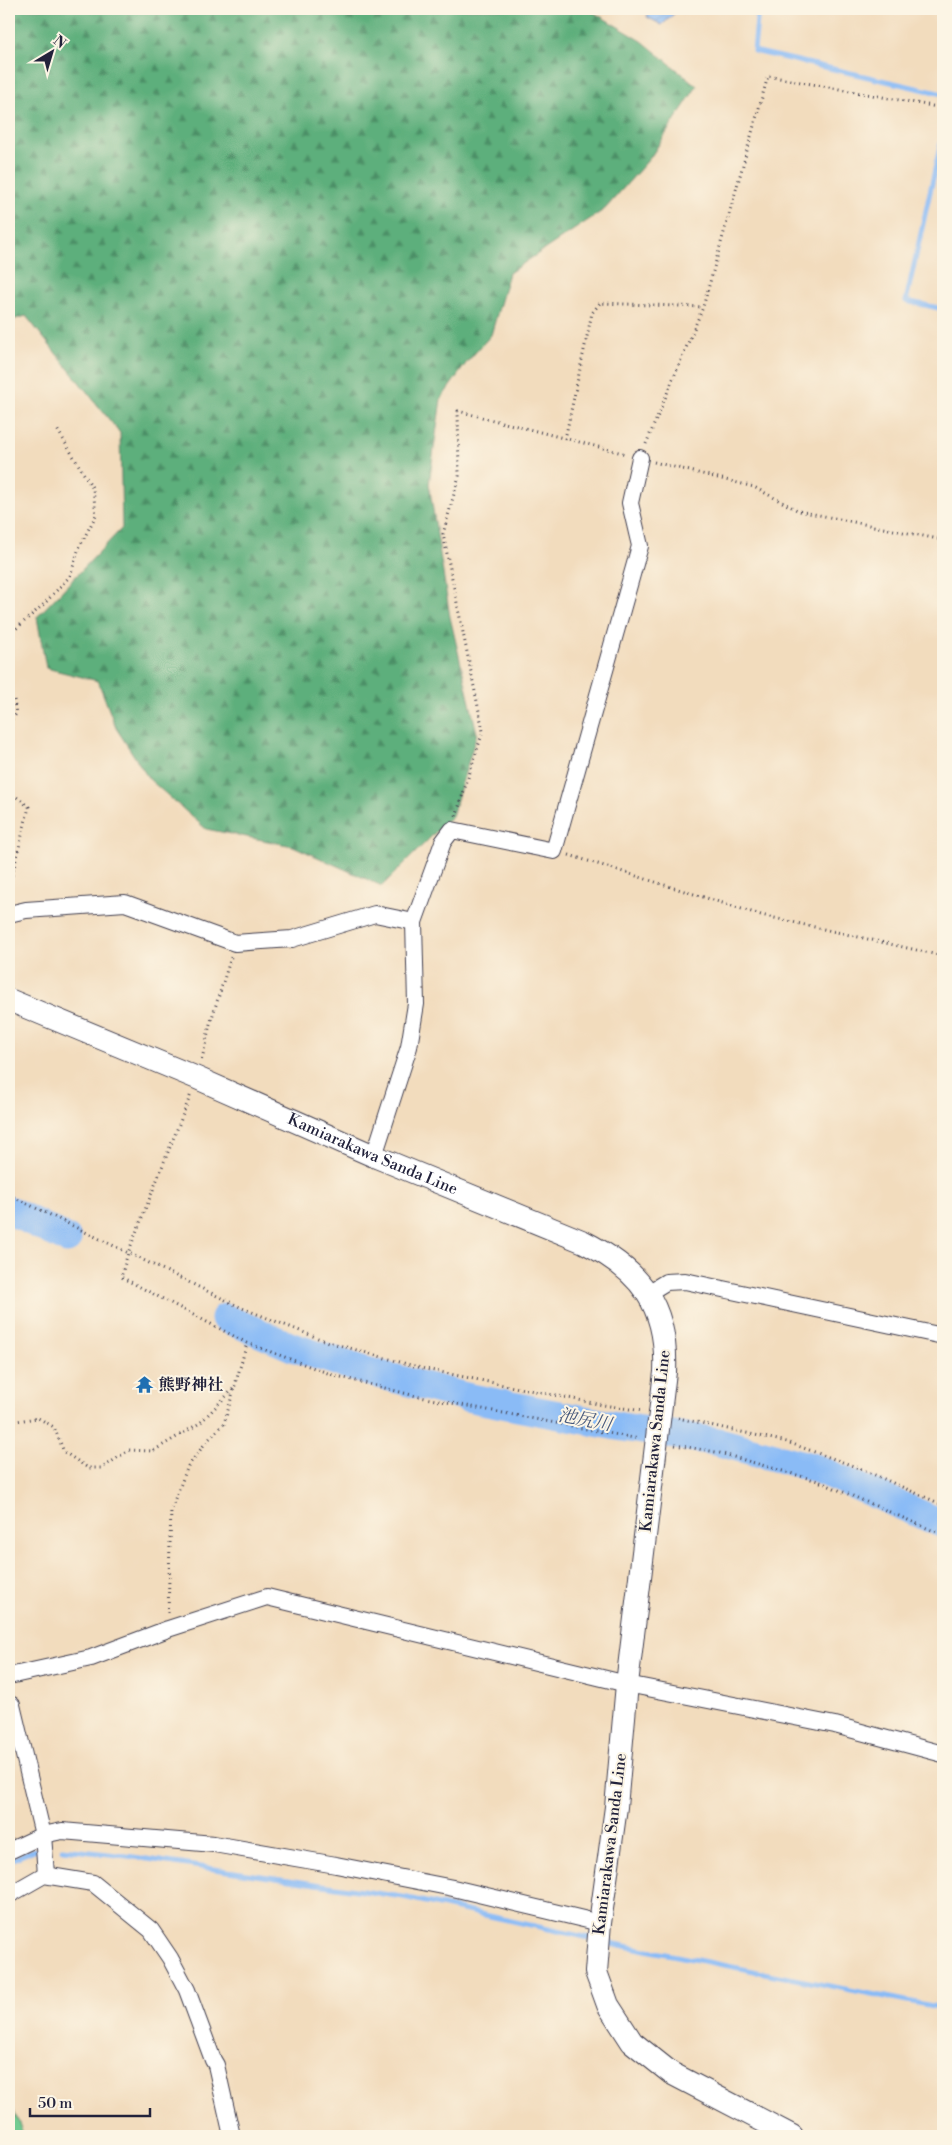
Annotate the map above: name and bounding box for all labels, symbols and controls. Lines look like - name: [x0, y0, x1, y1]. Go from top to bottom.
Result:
- north arrow: [28, 28, 78, 78]
- text: N: [49, 32, 69, 53]
- street label: Kamiarakawa Sanda Line: [284, 1109, 461, 1199]
- street label: Kamiarakawa Sanda Line: [635, 1349, 675, 1533]
- temple icon: 熊野神社: [135, 1375, 155, 1395]
- place label: 熊野神社: [159, 1375, 223, 1395]
- water label: 池尻川: [556, 1404, 616, 1437]
- street label: Kamiarakawa Sanda Line: [589, 1752, 631, 1936]
- scale bar: [30, 2085, 150, 2117]
- text: 50 m: [38, 2094, 72, 2113]

